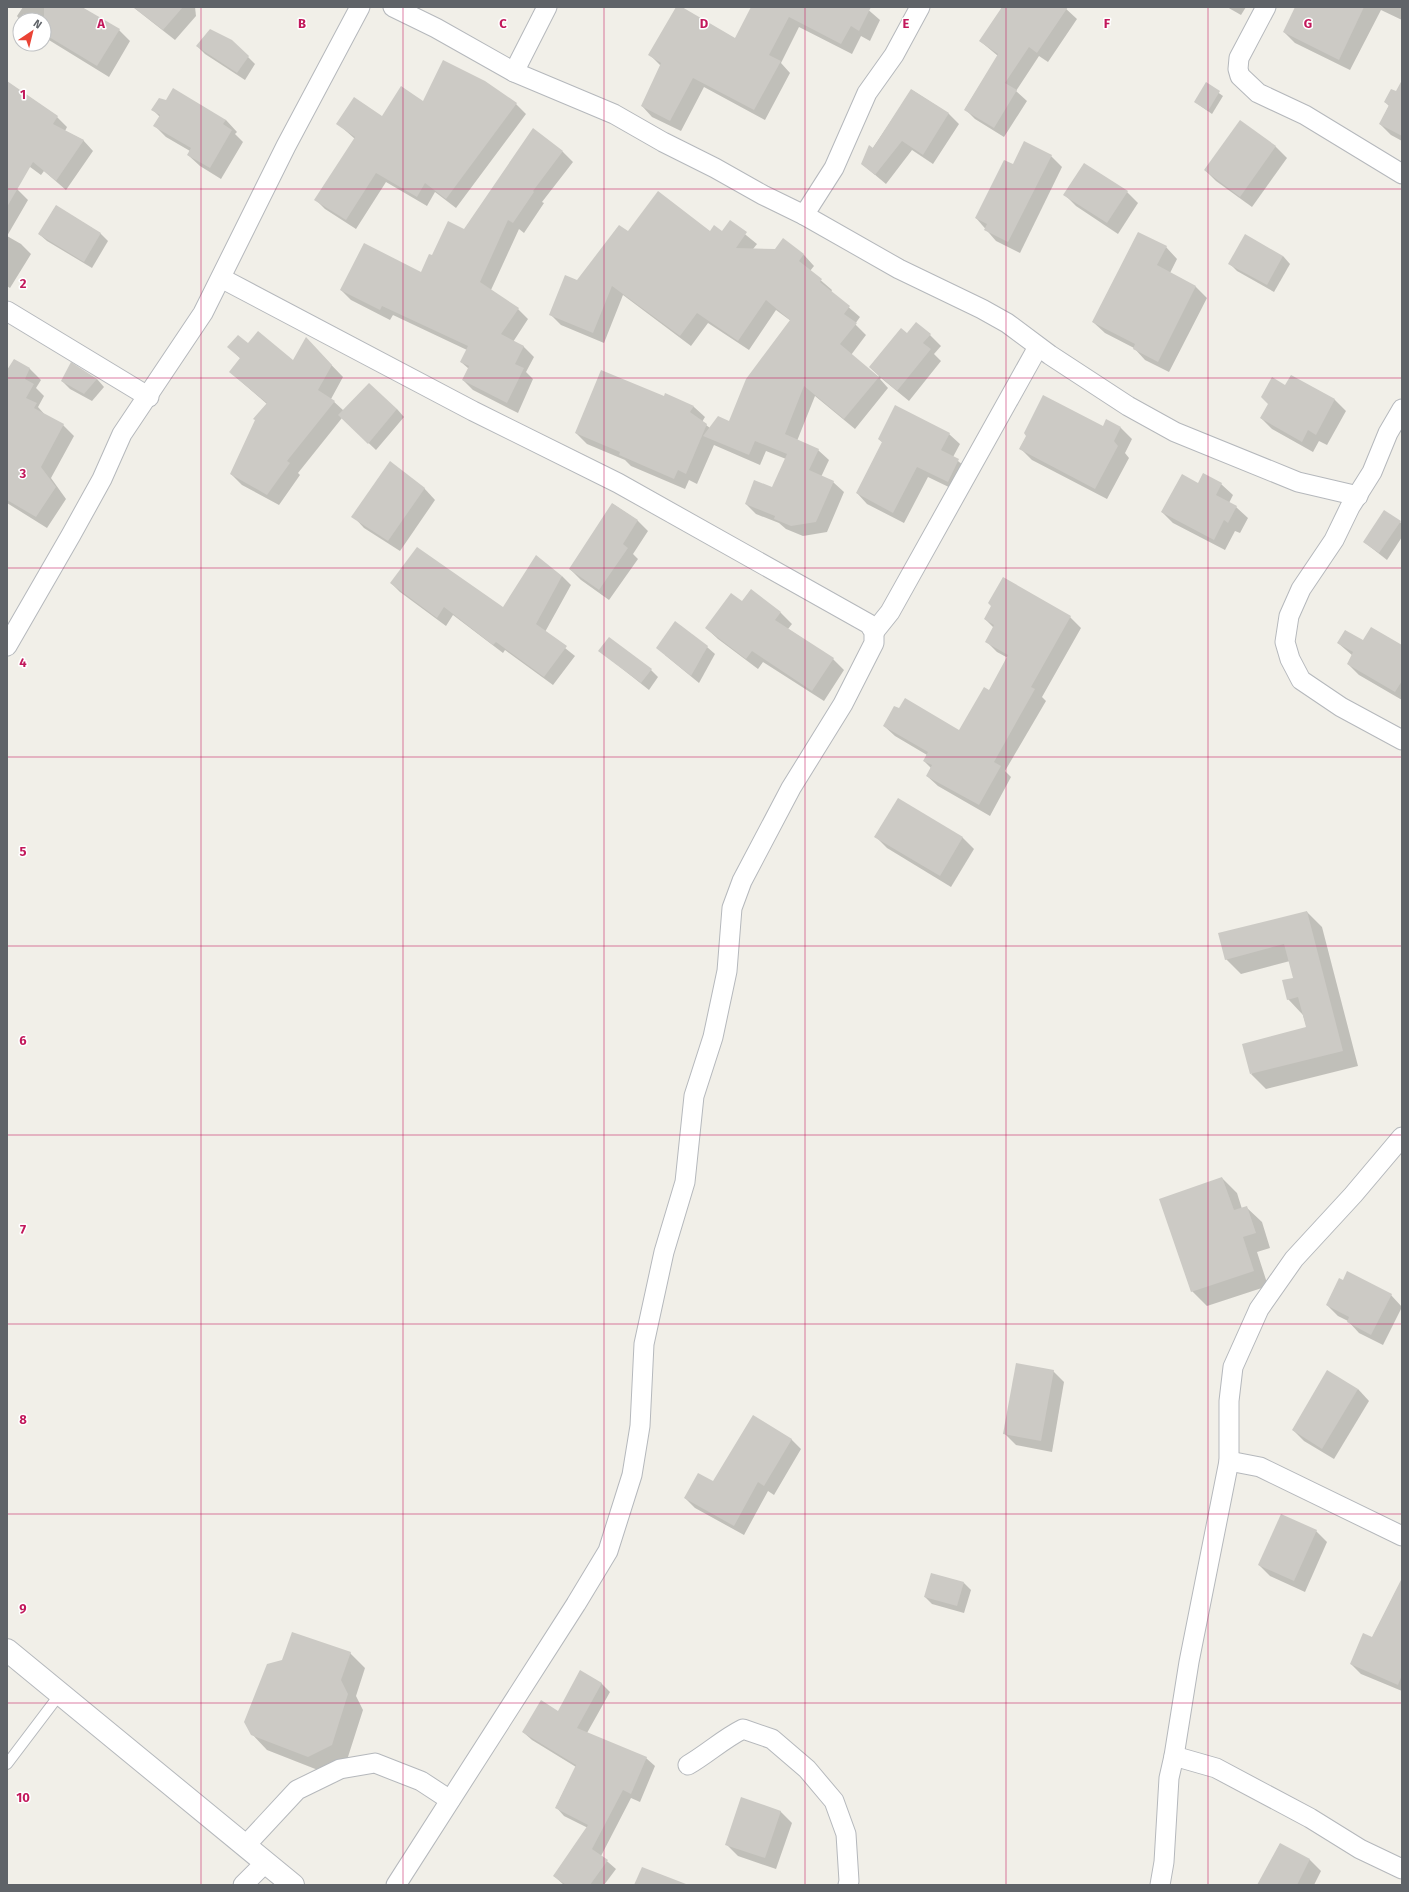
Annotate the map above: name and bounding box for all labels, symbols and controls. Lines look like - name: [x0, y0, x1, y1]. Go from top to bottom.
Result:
- north arrow: [12, 12, 52, 52]
- text: A: [96, 16, 105, 31]
- text: B: [298, 16, 306, 31]
- text: C: [499, 16, 507, 31]
- text: D: [700, 16, 709, 31]
- text: E: [903, 16, 910, 31]
- text: F: [1104, 16, 1111, 31]
- text: G: [1304, 16, 1312, 31]
- text: N: [31, 17, 44, 32]
- text: 1: [20, 87, 26, 102]
- text: 2: [20, 276, 27, 291]
- text: 3: [19, 466, 27, 481]
- text: 4: [19, 655, 27, 670]
- text: 5: [20, 844, 27, 859]
- text: 6: [19, 1033, 27, 1048]
- text: 7: [20, 1222, 26, 1237]
- text: 8: [19, 1412, 27, 1427]
- text: 9: [19, 1601, 27, 1616]
- text: 10: [16, 1790, 30, 1805]

